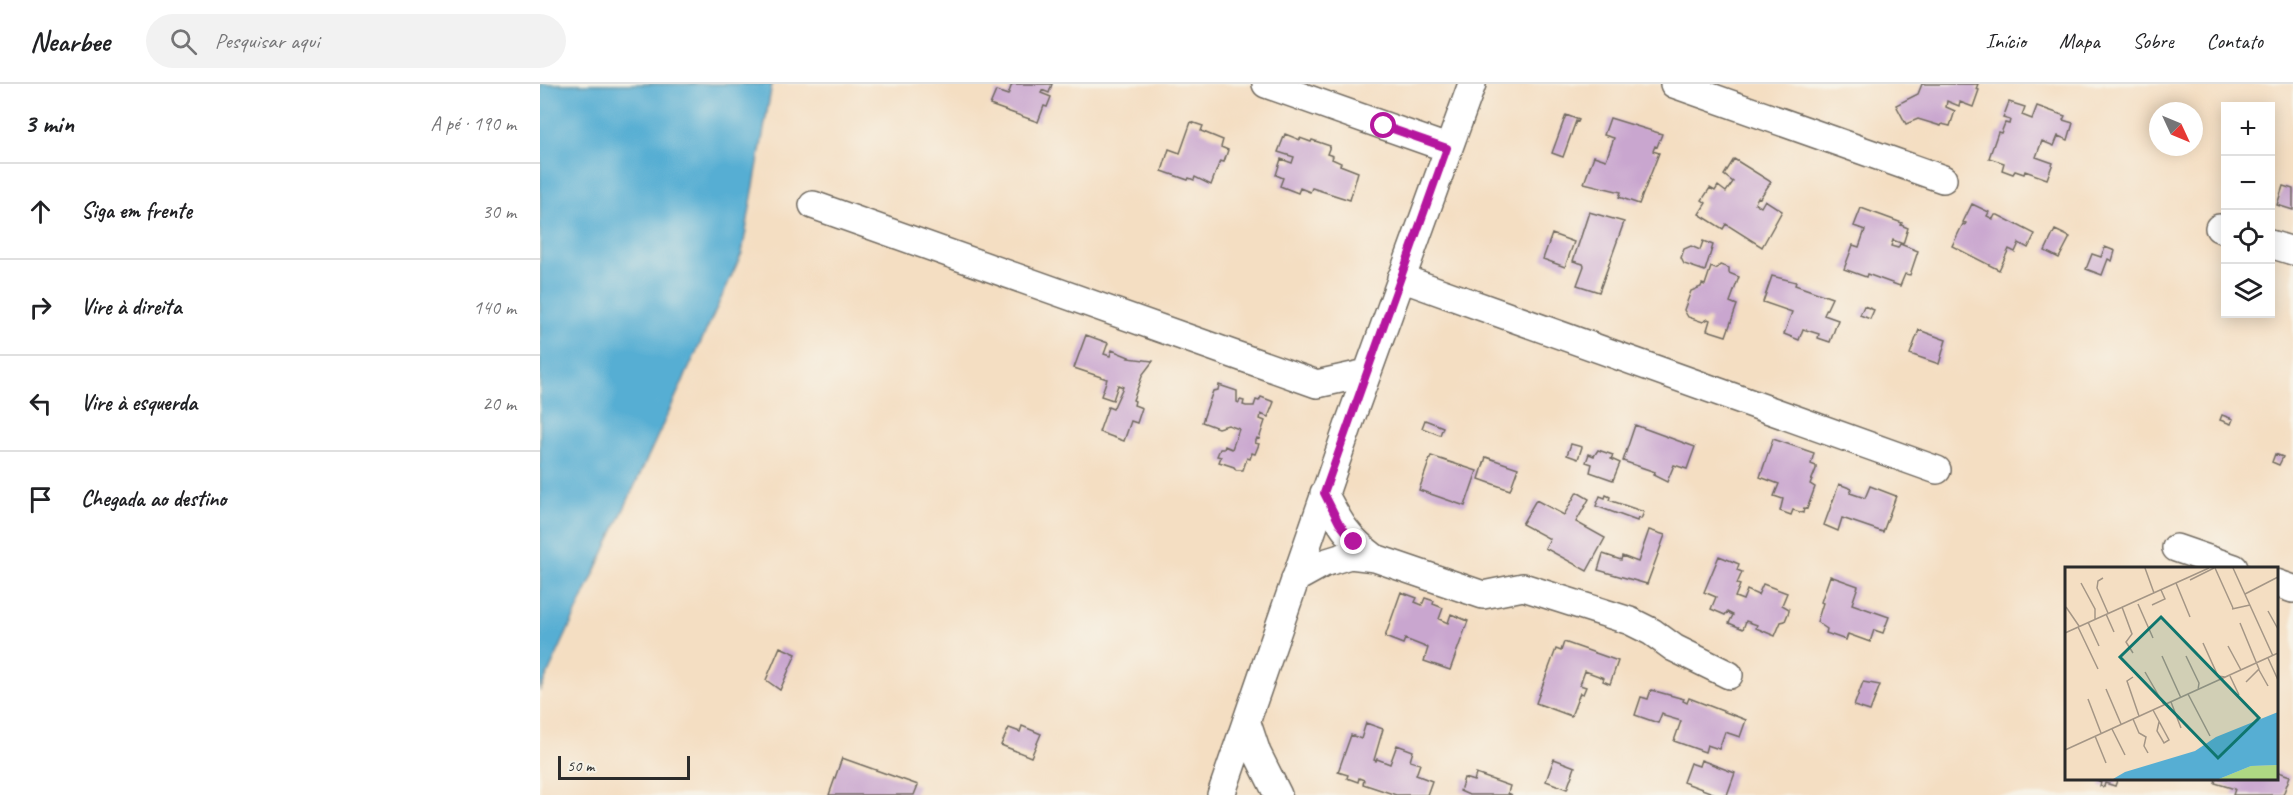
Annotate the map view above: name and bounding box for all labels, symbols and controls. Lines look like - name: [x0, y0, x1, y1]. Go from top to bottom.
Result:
- search box: [146, 14, 566, 68]
- text: Nearbee: [30, 24, 110, 59]
- icon: search: [167, 25, 200, 58]
- text: Pesquisar aqui: [215, 27, 319, 55]
- text: Início: [1986, 28, 2026, 54]
- text: Mapa: [2059, 28, 2100, 54]
- text: Sobre: [2133, 28, 2173, 54]
- text: Contato: [2206, 28, 2263, 54]
- north arrow: [2149, 102, 2203, 156]
- map controls: [2221, 102, 2275, 318]
- button: +: [2221, 102, 2275, 156]
- text: 3 min: [24, 107, 74, 140]
- text: A pé · 190 m: [431, 111, 516, 136]
- route start: [1370, 112, 1396, 138]
- button: −: [2221, 156, 2275, 210]
- icon: ahead: [24, 195, 57, 228]
- text: Siga em frente: [81, 197, 192, 225]
- text: 30 m: [482, 199, 516, 224]
- button: locate: [2221, 210, 2275, 264]
- button: layers: [2221, 264, 2275, 318]
- icon: right: [24, 291, 57, 324]
- text: Vire à direita: [81, 293, 181, 321]
- text: 140 m: [473, 295, 516, 320]
- icon: left: [24, 387, 57, 420]
- text: Vire à esquerda: [81, 389, 197, 417]
- text: 20 m: [482, 391, 516, 416]
- icon: arrive: [24, 483, 57, 516]
- text: Chegada ao destino: [81, 485, 226, 513]
- route end: [1340, 528, 1366, 554]
- inset map: [2065, 567, 2278, 780]
- scale bar: [558, 753, 690, 780]
- text: 50 m: [567, 756, 594, 776]

